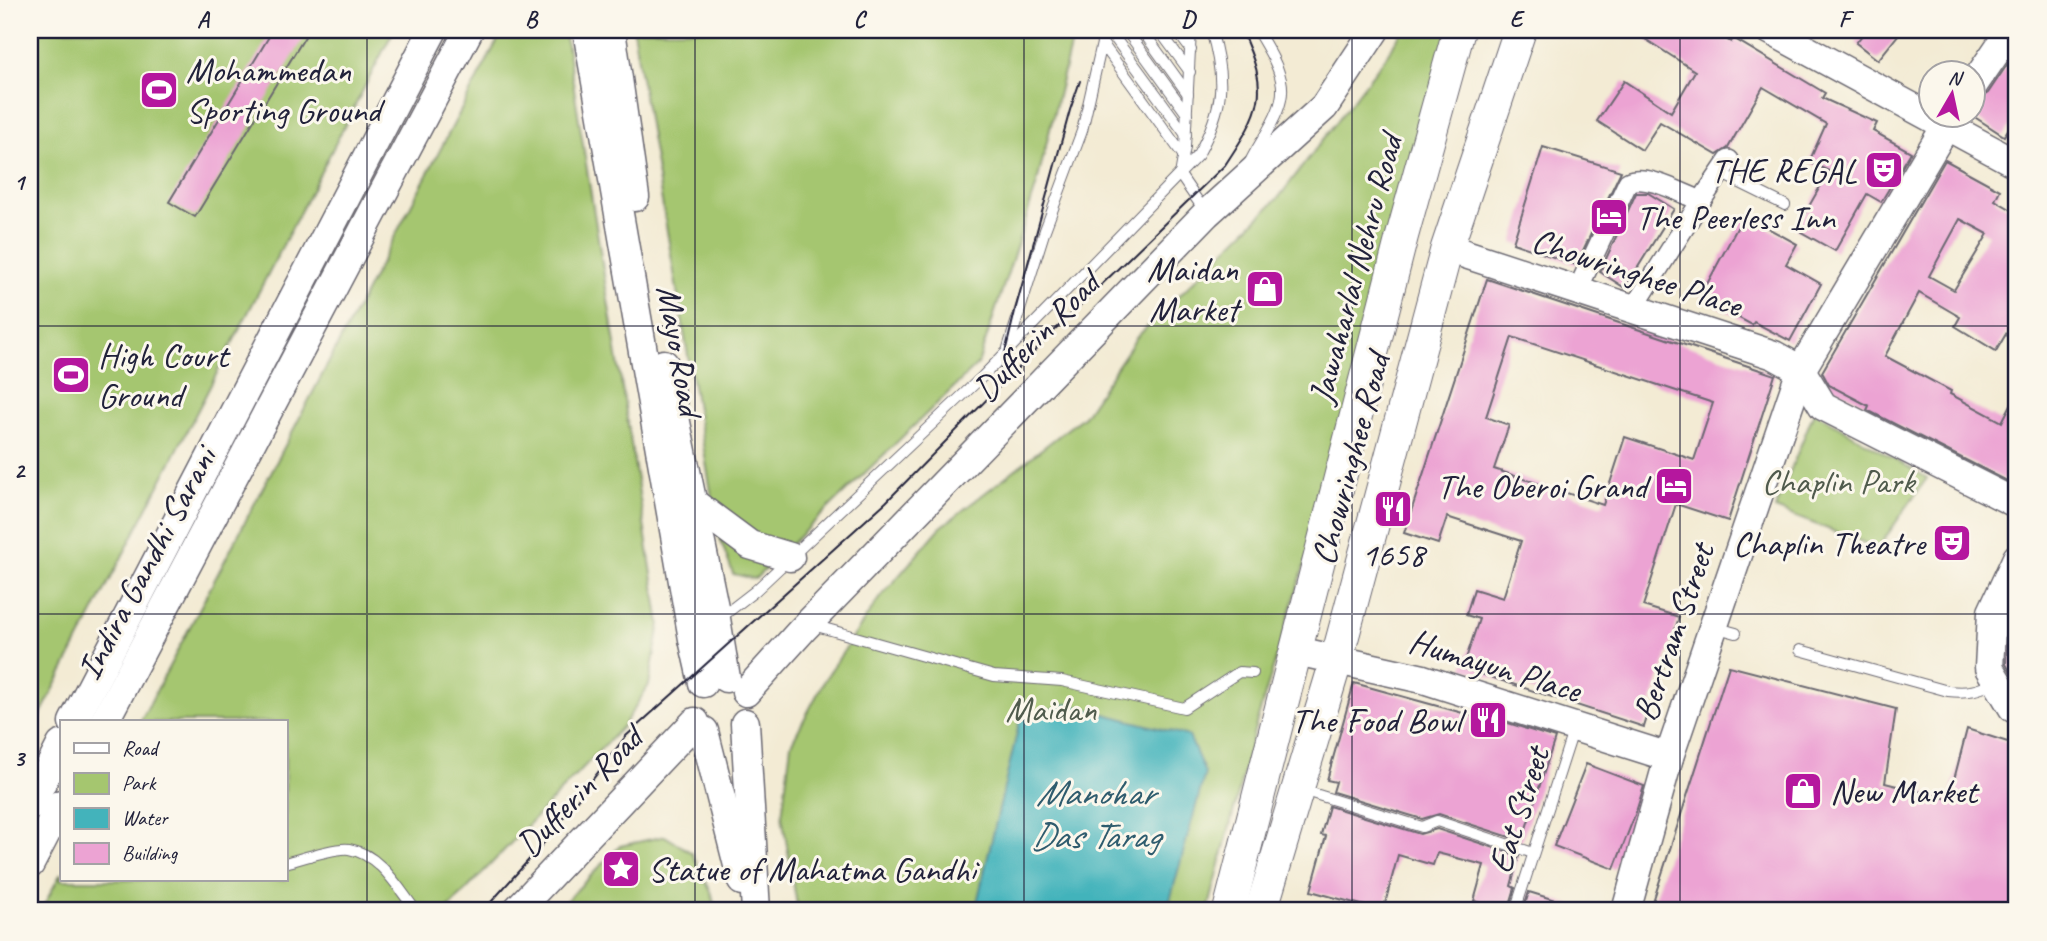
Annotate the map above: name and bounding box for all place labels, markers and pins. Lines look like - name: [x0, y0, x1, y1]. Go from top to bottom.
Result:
- place label: Mohammedan Sporting Ground: [186, 48, 386, 133]
- sports icon: Mohammedan Sporting Ground: [138, 69, 180, 111]
- place label: THE REGAL: [1711, 148, 1857, 193]
- theatre icon: THE REGAL: [1863, 149, 1905, 191]
- place label: The Peerless Inn: [1636, 195, 1836, 240]
- hotel icon: The Peerless Inn: [1588, 196, 1630, 238]
- place label: Maidan Market: [1147, 247, 1242, 332]
- shop icon: Maidan Market: [1244, 268, 1286, 310]
- place label: High Court Ground: [98, 333, 231, 418]
- sports icon: High Court Ground: [50, 354, 92, 396]
- place label: The Oberoi Grand: [1437, 464, 1652, 509]
- hotel icon: The Oberoi Grand: [1653, 465, 1695, 507]
- restaurant icon: 1658: [1372, 488, 1414, 530]
- place label: Chaplin Theatre: [1733, 521, 1928, 566]
- theatre icon: Chaplin Theatre: [1931, 522, 1973, 564]
- place label: 1658: [1361, 532, 1428, 577]
- place label: The Food Bowl: [1291, 698, 1467, 743]
- restaurant icon: The Food Bowl: [1467, 699, 1509, 741]
- place label: New Market: [1830, 769, 1980, 814]
- shop icon: New Market: [1782, 770, 1824, 812]
- place label: Statue of Mahatma Gandhi: [648, 847, 980, 892]
- place icon: Statue of Mahatma Gandhi: [600, 848, 642, 890]

